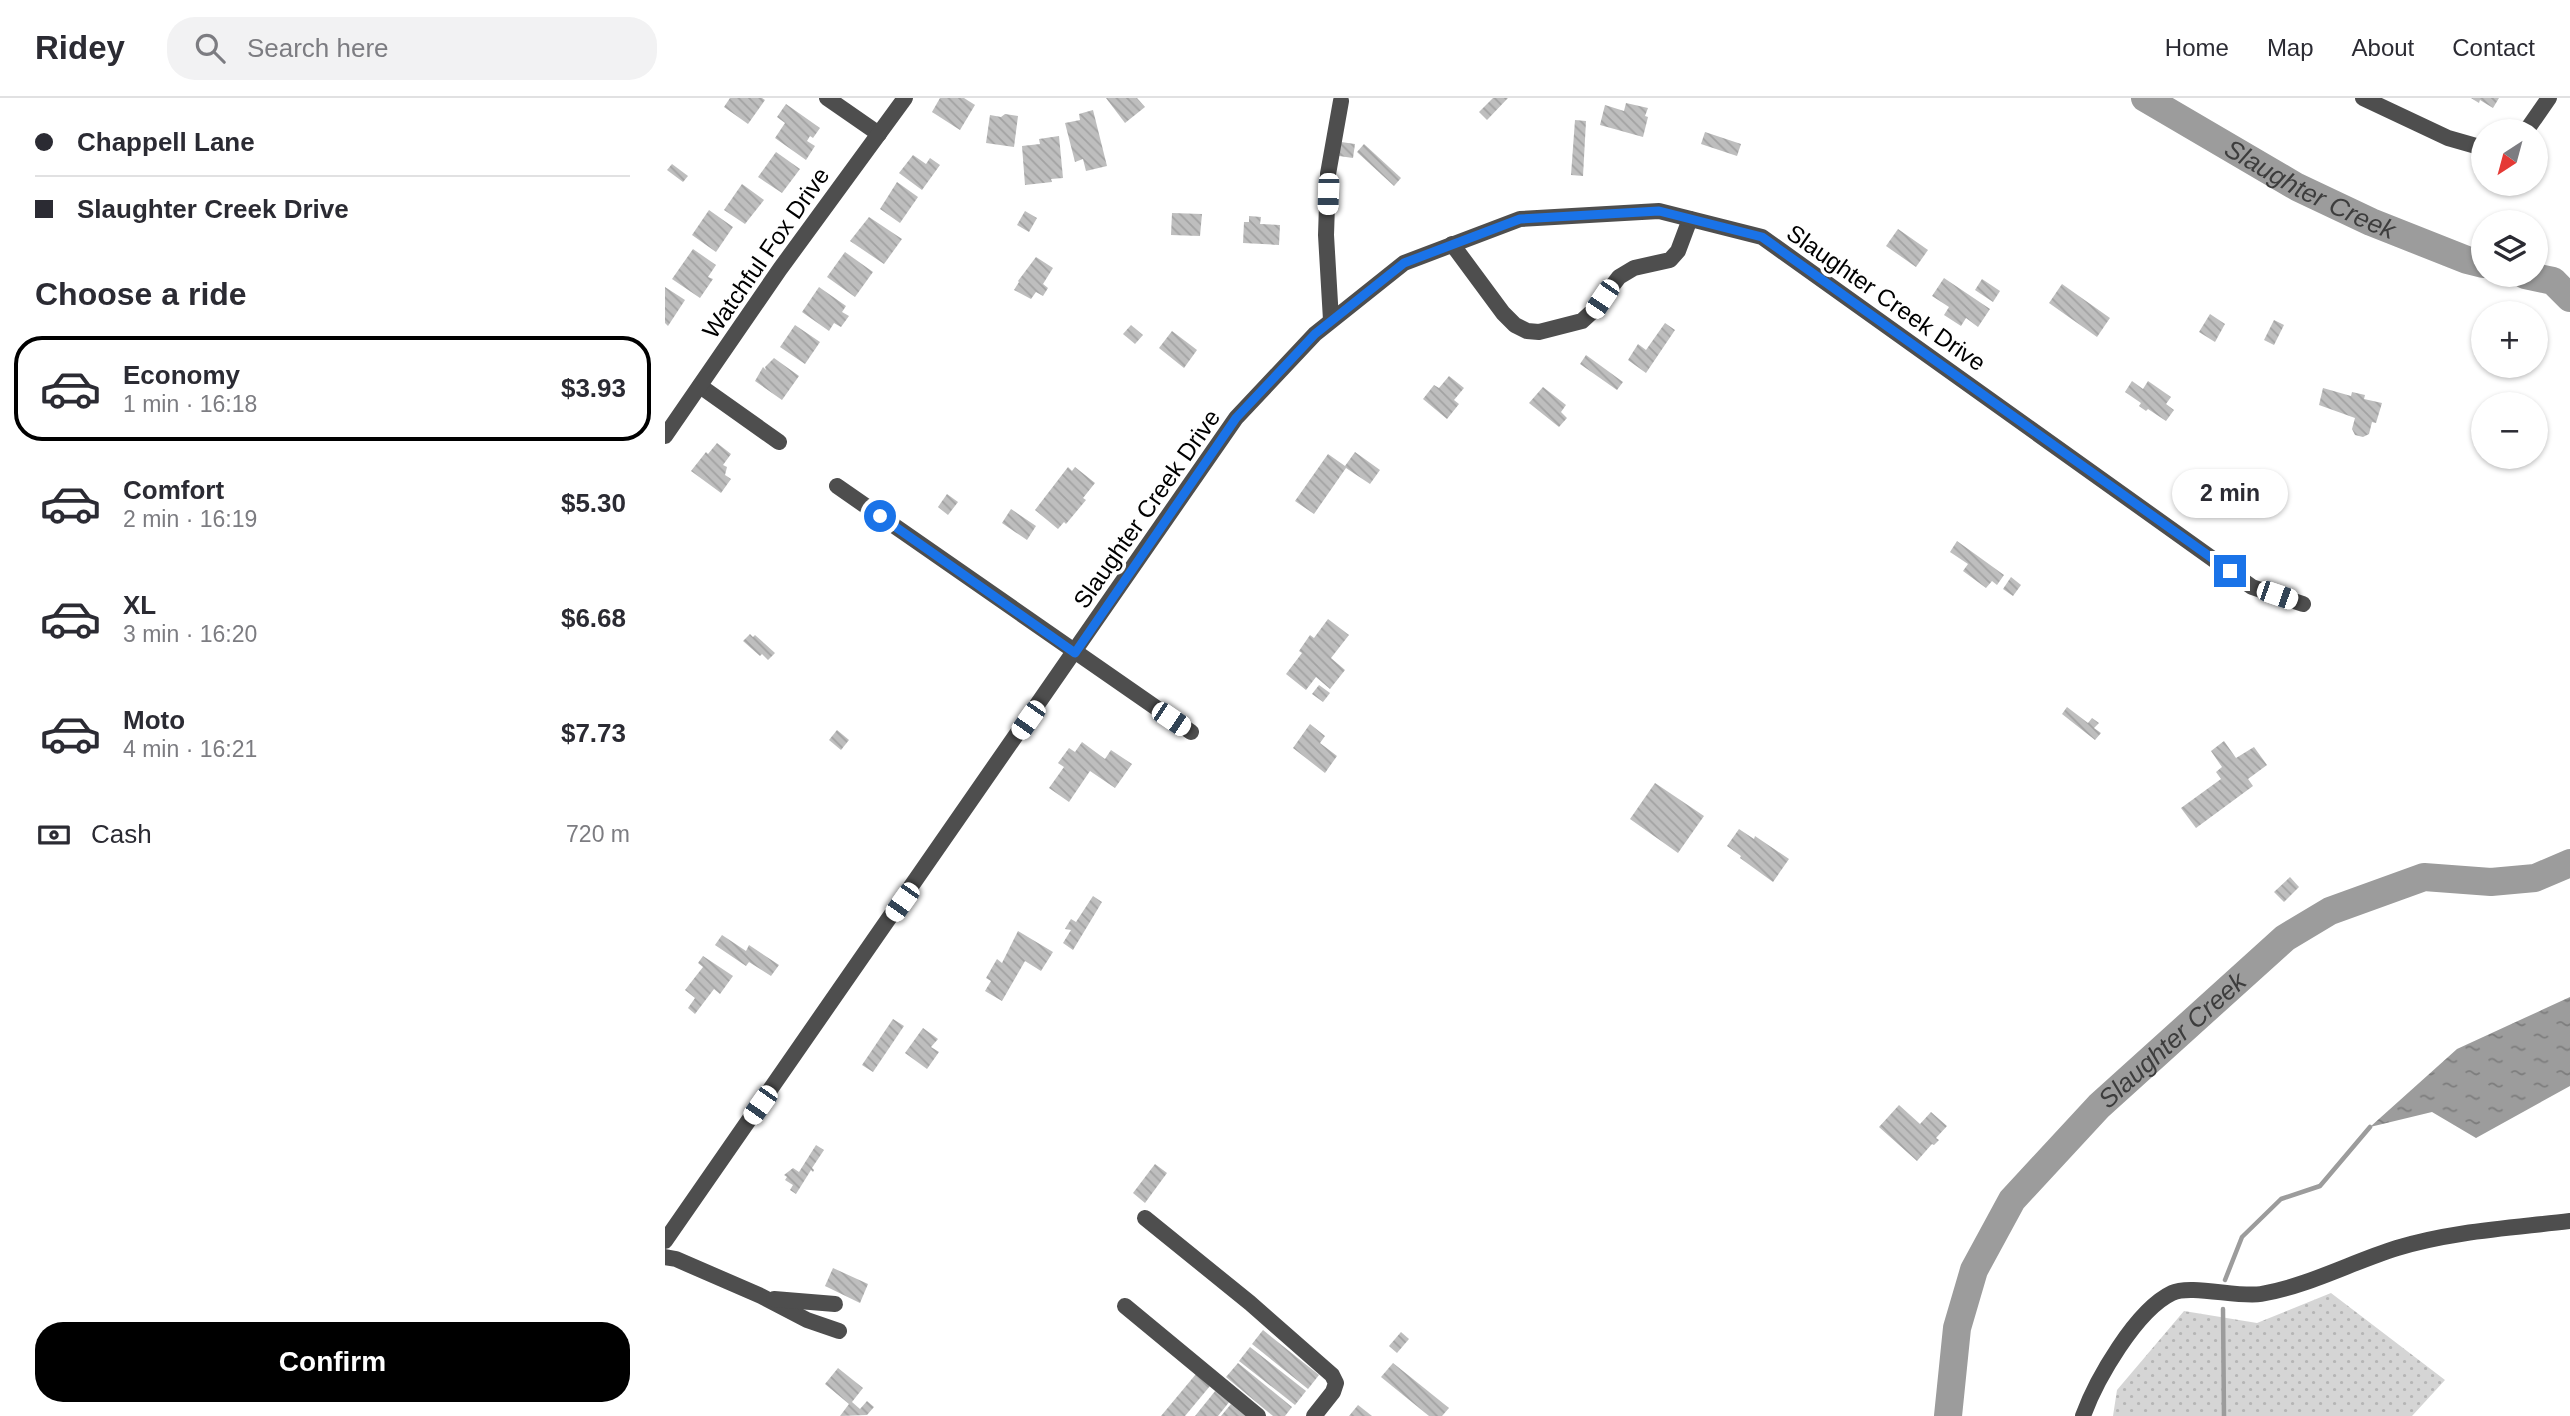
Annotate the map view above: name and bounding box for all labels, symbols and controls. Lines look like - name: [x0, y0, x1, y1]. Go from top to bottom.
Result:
- search box: [167, 17, 657, 80]
- text: Ridey: [35, 29, 125, 66]
- icon: search: [191, 29, 229, 67]
- text: Search here: [247, 33, 389, 63]
- text: Home: [2165, 34, 2229, 61]
- text: Map: [2267, 34, 2314, 61]
- text: About: [2352, 34, 2414, 61]
- text: Contact: [2452, 34, 2535, 61]
- north arrow: [2471, 119, 2548, 196]
- map controls: [2471, 119, 2548, 469]
- text: Chappell Lane: [77, 127, 255, 157]
- water label: Slaughter Creek: [2219, 133, 2402, 246]
- street label: Watchful Fox Drive: [697, 162, 835, 343]
- car: [1317, 173, 1340, 215]
- text: Slaughter Creek Drive: [77, 194, 349, 224]
- button: layers: [2471, 210, 2548, 287]
- street label: Slaughter Creek Drive: [1782, 219, 1991, 376]
- text: Choose a ride: [35, 276, 247, 312]
- car: [1582, 276, 1623, 322]
- button: +: [2471, 301, 2548, 378]
- icon: car: [39, 357, 102, 420]
- text: Economy: [123, 360, 240, 390]
- text: $3.93: [561, 373, 626, 403]
- text: 1 min · 16:18: [123, 391, 257, 417]
- button: −: [2471, 392, 2548, 469]
- street label: Slaughter Creek Drive: [1068, 404, 1225, 613]
- callout: 2 min: [2172, 470, 2288, 518]
- icon: car: [39, 472, 102, 535]
- text: Comfort: [123, 475, 224, 505]
- text: 2 min: [2200, 480, 2260, 506]
- text: $5.30: [561, 488, 626, 518]
- route start: [864, 500, 896, 532]
- text: 2 min · 16:19: [123, 506, 257, 532]
- route end: [2214, 555, 2246, 587]
- car: [2254, 578, 2301, 612]
- icon: car: [39, 587, 102, 650]
- text: XL: [123, 590, 156, 620]
- text: $6.68: [561, 603, 626, 633]
- text: 3 min · 16:20: [123, 621, 257, 647]
- car: [1008, 697, 1049, 743]
- car: [1148, 699, 1195, 739]
- icon: car: [39, 702, 102, 765]
- text: Moto: [123, 705, 185, 735]
- text: $7.73: [561, 718, 626, 748]
- text: 4 min · 16:21: [123, 736, 257, 762]
- icon: cash: [35, 816, 73, 854]
- text: Cash: [91, 819, 152, 849]
- text: 720 m: [566, 821, 630, 847]
- car: [882, 879, 923, 925]
- water label: Slaughter Creek: [2092, 965, 2253, 1114]
- car: [740, 1082, 781, 1128]
- button: Confirm: [35, 1322, 630, 1402]

